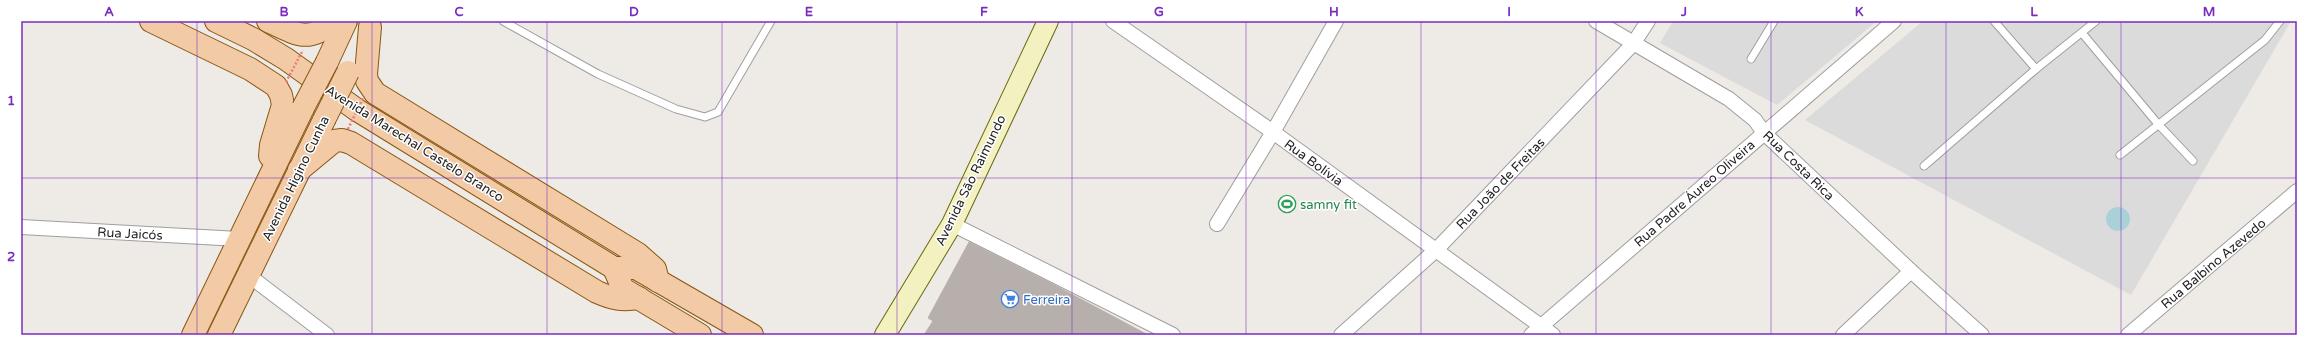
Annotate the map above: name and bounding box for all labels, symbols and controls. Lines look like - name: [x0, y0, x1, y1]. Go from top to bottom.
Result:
- text: A: [104, 4, 114, 20]
- text: B: [279, 4, 289, 20]
- text: C: [454, 4, 464, 20]
- text: D: [629, 4, 639, 20]
- text: E: [805, 4, 813, 20]
- text: F: [980, 4, 988, 20]
- text: G: [1154, 4, 1164, 20]
- text: H: [1329, 4, 1339, 20]
- text: I: [1507, 4, 1511, 20]
- text: J: [1680, 4, 1687, 20]
- text: K: [1855, 4, 1864, 20]
- text: L: [2030, 4, 2038, 20]
- text: M: [2203, 4, 2215, 20]
- street label: Avenida Marechal Castelo Branco: [322, 82, 507, 206]
- text: 1: [7, 93, 15, 109]
- street label: Avenida São Raimundo: [932, 112, 1010, 249]
- street label: Avenida Higino Cunha: [259, 113, 333, 243]
- street label: Rua Costa Rica: [1759, 128, 1837, 204]
- street label: Rua João de Freitas: [1453, 135, 1548, 233]
- street label: Rua Bolívia: [1281, 136, 1346, 189]
- street label: Rua Padre Áureo Oliveira: [1631, 137, 1758, 251]
- sports icon: samny fit: [1277, 194, 1297, 214]
- place label: samny fit: [1300, 197, 1357, 213]
- street label: Rua Balbino Azevedo: [2158, 215, 2269, 312]
- street label: Rua Jaicós: [97, 224, 163, 244]
- text: 2: [7, 249, 15, 265]
- supermarket icon: Ferreira: [1000, 289, 1020, 309]
- place label: Ferreira: [1023, 292, 1070, 308]

